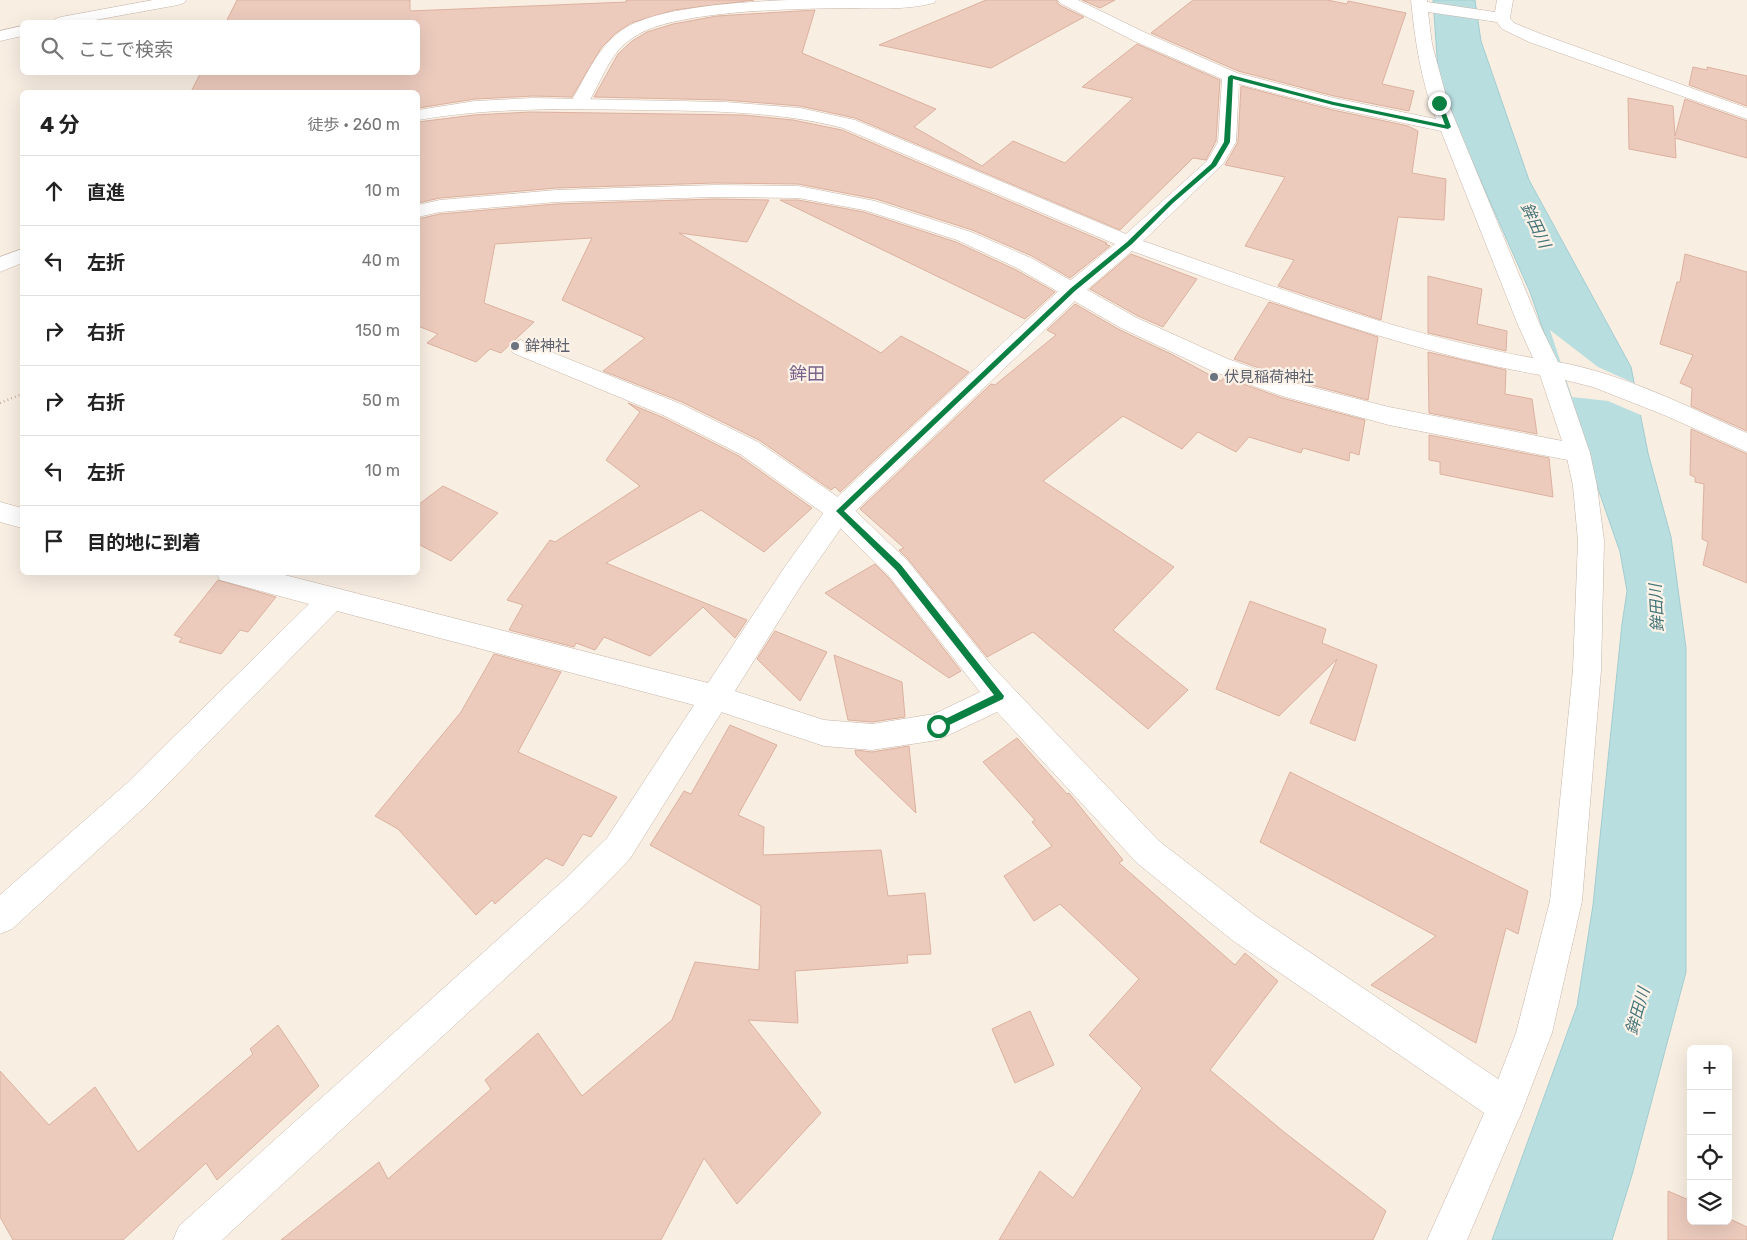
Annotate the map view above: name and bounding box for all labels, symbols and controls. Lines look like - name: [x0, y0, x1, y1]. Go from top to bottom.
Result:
- search box: [20, 20, 420, 75]
- icon: search: [38, 34, 66, 62]
- text: ここで検索: [78, 38, 173, 61]
- route end: [1428, 92, 1451, 115]
- text: 4 分: [40, 112, 80, 137]
- text: 徒歩 · 260 m: [308, 115, 400, 134]
- icon: ahead: [40, 177, 68, 205]
- text: 直進: [87, 181, 125, 204]
- text: 10 m: [365, 181, 400, 200]
- water label: 鉾田川: [1517, 199, 1555, 253]
- icon: left: [40, 247, 68, 275]
- text: 左折: [87, 251, 125, 274]
- text: 40 m: [362, 251, 400, 270]
- icon: right: [40, 317, 68, 345]
- text: 右折: [87, 321, 125, 344]
- text: 150 m: [355, 321, 400, 340]
- place label: 鉾神社: [525, 337, 570, 355]
- marker: 鉾神社: [509, 340, 521, 352]
- district label: 鉾田: [789, 363, 825, 385]
- place label: 伏見稲荷神社: [1224, 368, 1314, 386]
- marker: 伏見稲荷神社: [1208, 371, 1220, 383]
- icon: right: [40, 387, 68, 415]
- text: 右折: [87, 391, 125, 414]
- text: 50 m: [362, 391, 400, 410]
- icon: left: [40, 457, 68, 485]
- text: 左折: [87, 461, 125, 484]
- text: 10 m: [365, 461, 400, 480]
- icon: arrive: [40, 527, 68, 555]
- text: 目的地に到着: [87, 531, 201, 554]
- water label: 鉾田川: [1646, 582, 1667, 632]
- route start: [927, 715, 950, 738]
- water label: 鉾田川: [1622, 984, 1654, 1037]
- map controls: [1687, 1045, 1732, 1225]
- button: +: [1687, 1045, 1732, 1090]
- button: −: [1687, 1090, 1732, 1135]
- button: locate: [1687, 1135, 1732, 1180]
- button: layers: [1687, 1180, 1732, 1225]

